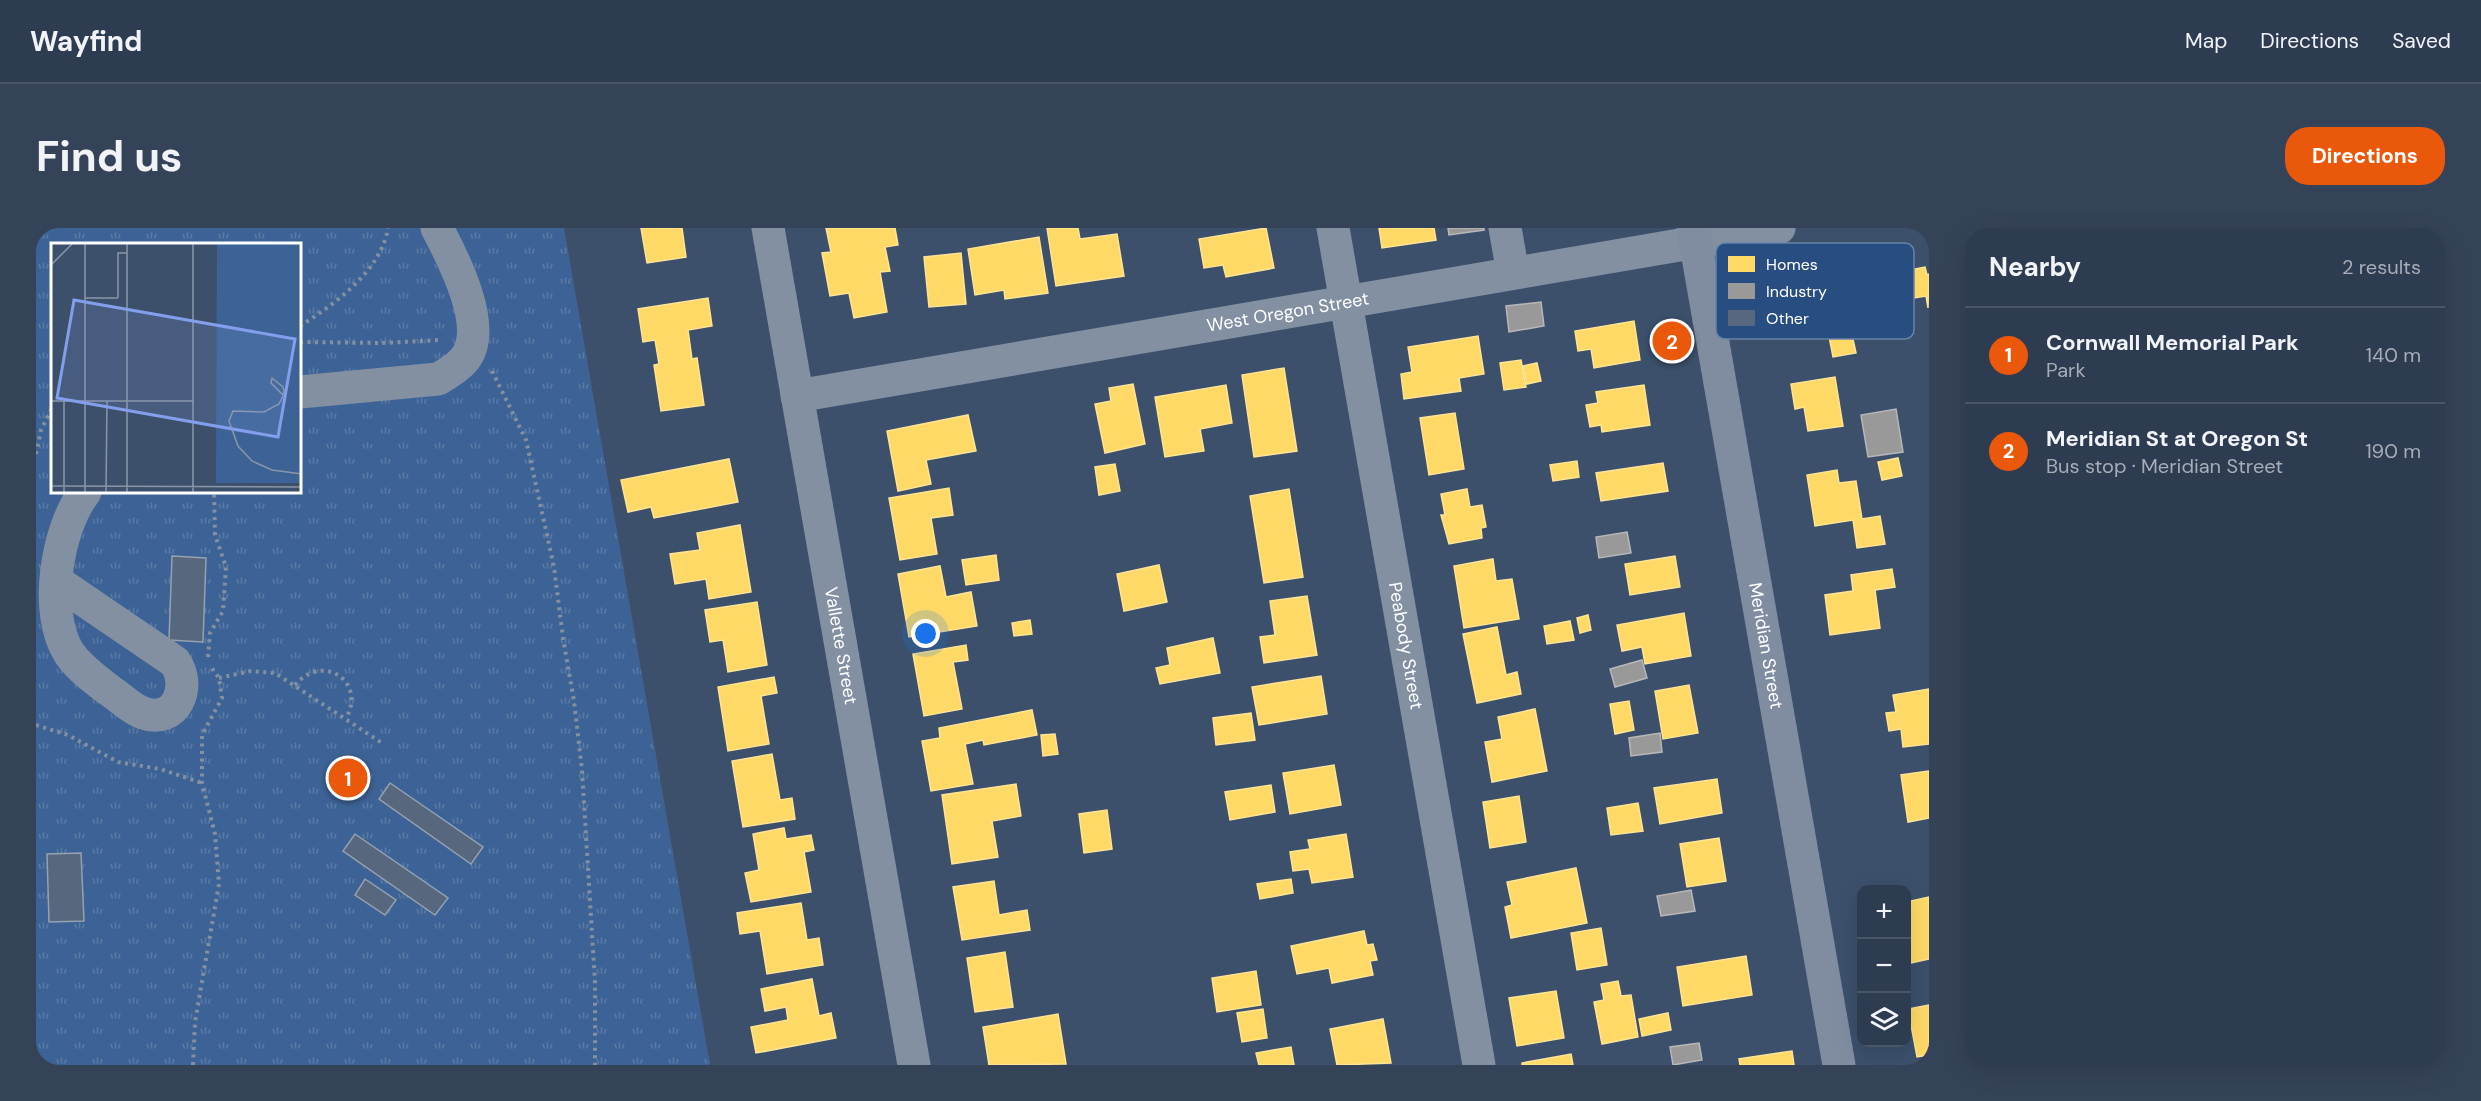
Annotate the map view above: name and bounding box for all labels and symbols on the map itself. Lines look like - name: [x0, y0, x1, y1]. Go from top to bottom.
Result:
- inset map: [51, 243, 302, 494]
- legend: [1716, 243, 1914, 339]
- text: Homes: [1766, 254, 1818, 275]
- text: Industry: [1766, 281, 1827, 302]
- street label: West Oregon Street: [1205, 286, 1371, 338]
- text: Other: [1766, 308, 1809, 329]
- pin: 2: [1652, 318, 1692, 364]
- street label: Peabody Street: [1383, 580, 1429, 711]
- street label: Meridian Street: [1743, 581, 1789, 711]
- street label: Vallette Street: [819, 585, 863, 706]
- your location: [911, 619, 940, 648]
- pin: 1: [328, 756, 368, 800]

